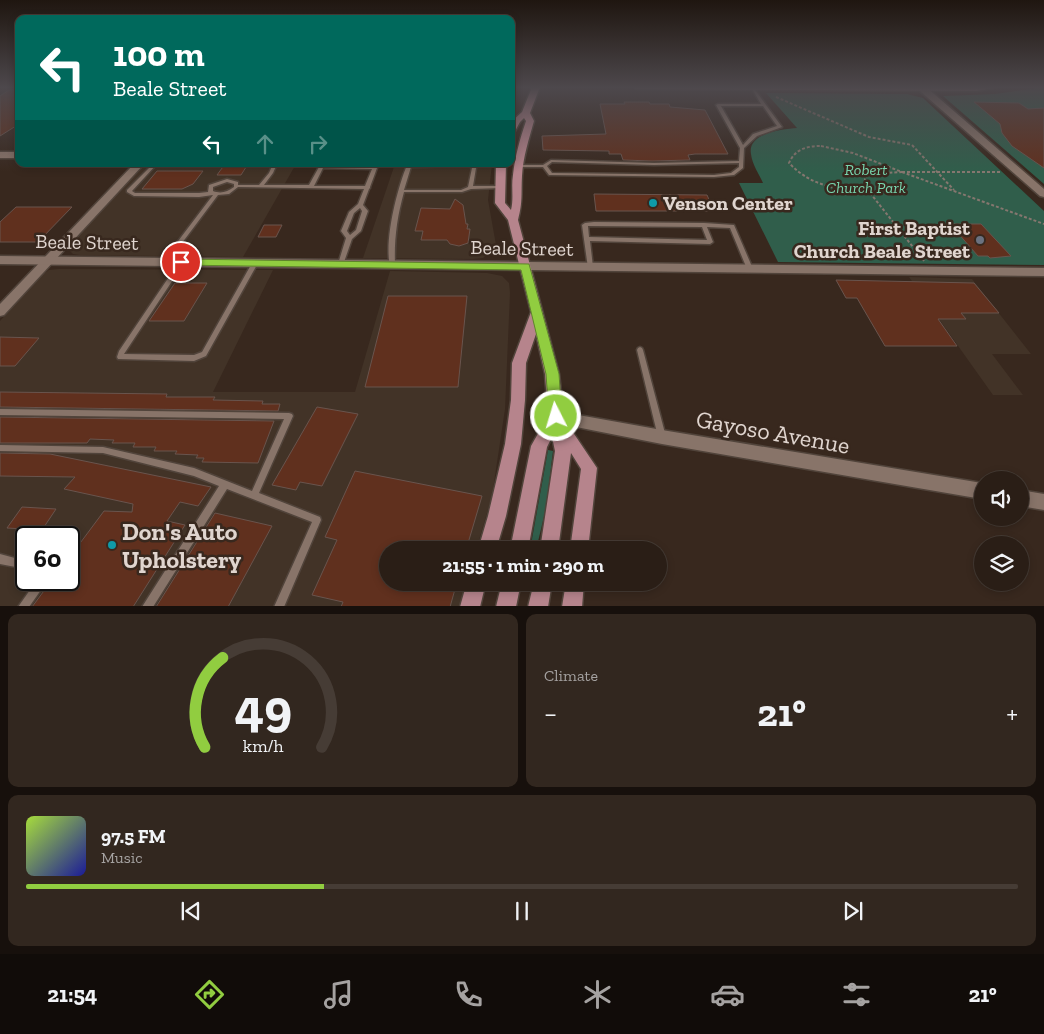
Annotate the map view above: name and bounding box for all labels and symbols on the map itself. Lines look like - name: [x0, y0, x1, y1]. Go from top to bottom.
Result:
- park label: Robert Church Park: [826, 160, 906, 197]
- place label: Venson Center: [663, 191, 793, 215]
- marker: Venson Center: [647, 197, 659, 209]
- place label: First Baptist Church Beale Street: [794, 216, 971, 263]
- street label: Beale Street: [35, 229, 139, 255]
- marker: First Baptist Church Beale Street: [974, 234, 986, 246]
- street label: Beale Street: [470, 235, 574, 261]
- pin: [160, 241, 202, 283]
- position arrow: [529, 389, 581, 441]
- street label: Gayoso Avenue: [694, 404, 852, 460]
- place label: Don's Auto Upholstery: [122, 517, 242, 574]
- speed limit sign: 60: [15, 526, 80, 591]
- marker: Don's Auto Upholstery: [106, 539, 118, 551]

